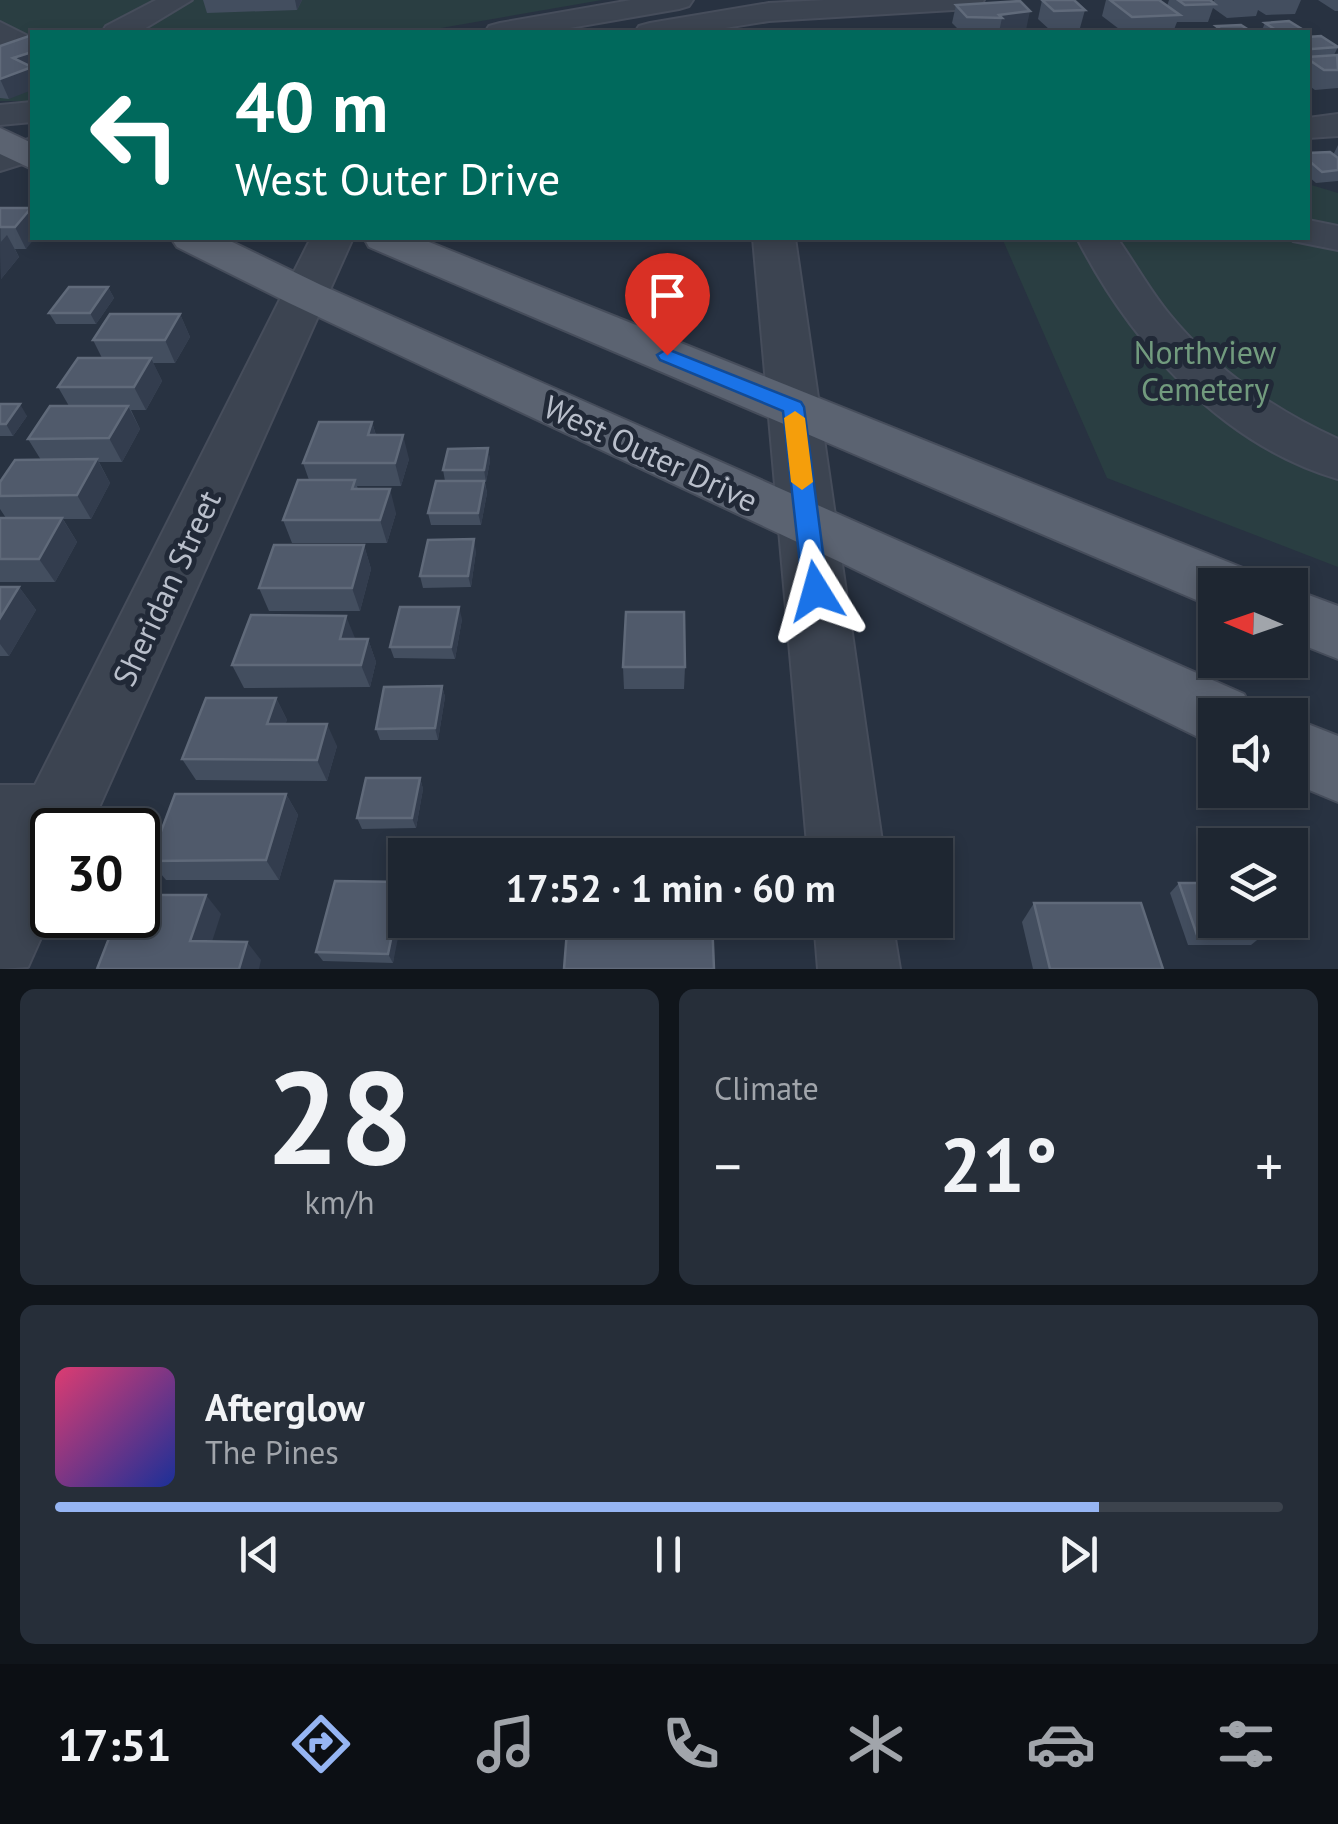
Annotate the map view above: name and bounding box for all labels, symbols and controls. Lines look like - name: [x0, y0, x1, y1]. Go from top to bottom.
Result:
- text: 40 m: [235, 61, 388, 151]
- icon: left: [70, 70, 200, 200]
- text: West Outer Drive: [235, 149, 560, 207]
- pin: [625, 253, 710, 356]
- icon: arrive: [640, 268, 695, 323]
- park label: Northview Cemetery: [1134, 331, 1277, 410]
- street label: West Outer Drive: [537, 385, 765, 521]
- street label: Sheridan Street: [102, 483, 230, 693]
- position arrow: [764, 539, 868, 643]
- north arrow: [1198, 568, 1308, 678]
- map controls: [1198, 568, 1308, 938]
- button: sound: [1198, 698, 1308, 808]
- speed limit sign: 30: [30, 808, 160, 938]
- button: layers: [1198, 828, 1308, 938]
- text: 17:52 · 1 min · 60 m: [505, 863, 836, 912]
- text: 28: [266, 1032, 413, 1200]
- text: Climate: [714, 1067, 819, 1109]
- text: 21°: [940, 1116, 1057, 1213]
- text: −: [714, 1130, 742, 1201]
- text: +: [1255, 1130, 1283, 1201]
- text: km/h: [304, 1181, 375, 1223]
- text: Afterglow: [205, 1382, 365, 1431]
- text: The Pines: [205, 1431, 339, 1473]
- icon: previous: [232, 1527, 287, 1582]
- icon: pause: [641, 1527, 696, 1582]
- icon: next: [1051, 1527, 1106, 1582]
- icon: directions: [286, 1709, 356, 1779]
- icon: music: [471, 1709, 541, 1779]
- icon: phone: [656, 1709, 726, 1779]
- icon: climate: [841, 1709, 911, 1779]
- icon: car: [1026, 1709, 1096, 1779]
- icon: filters: [1211, 1709, 1281, 1779]
- text: 17:51: [57, 1715, 172, 1773]

